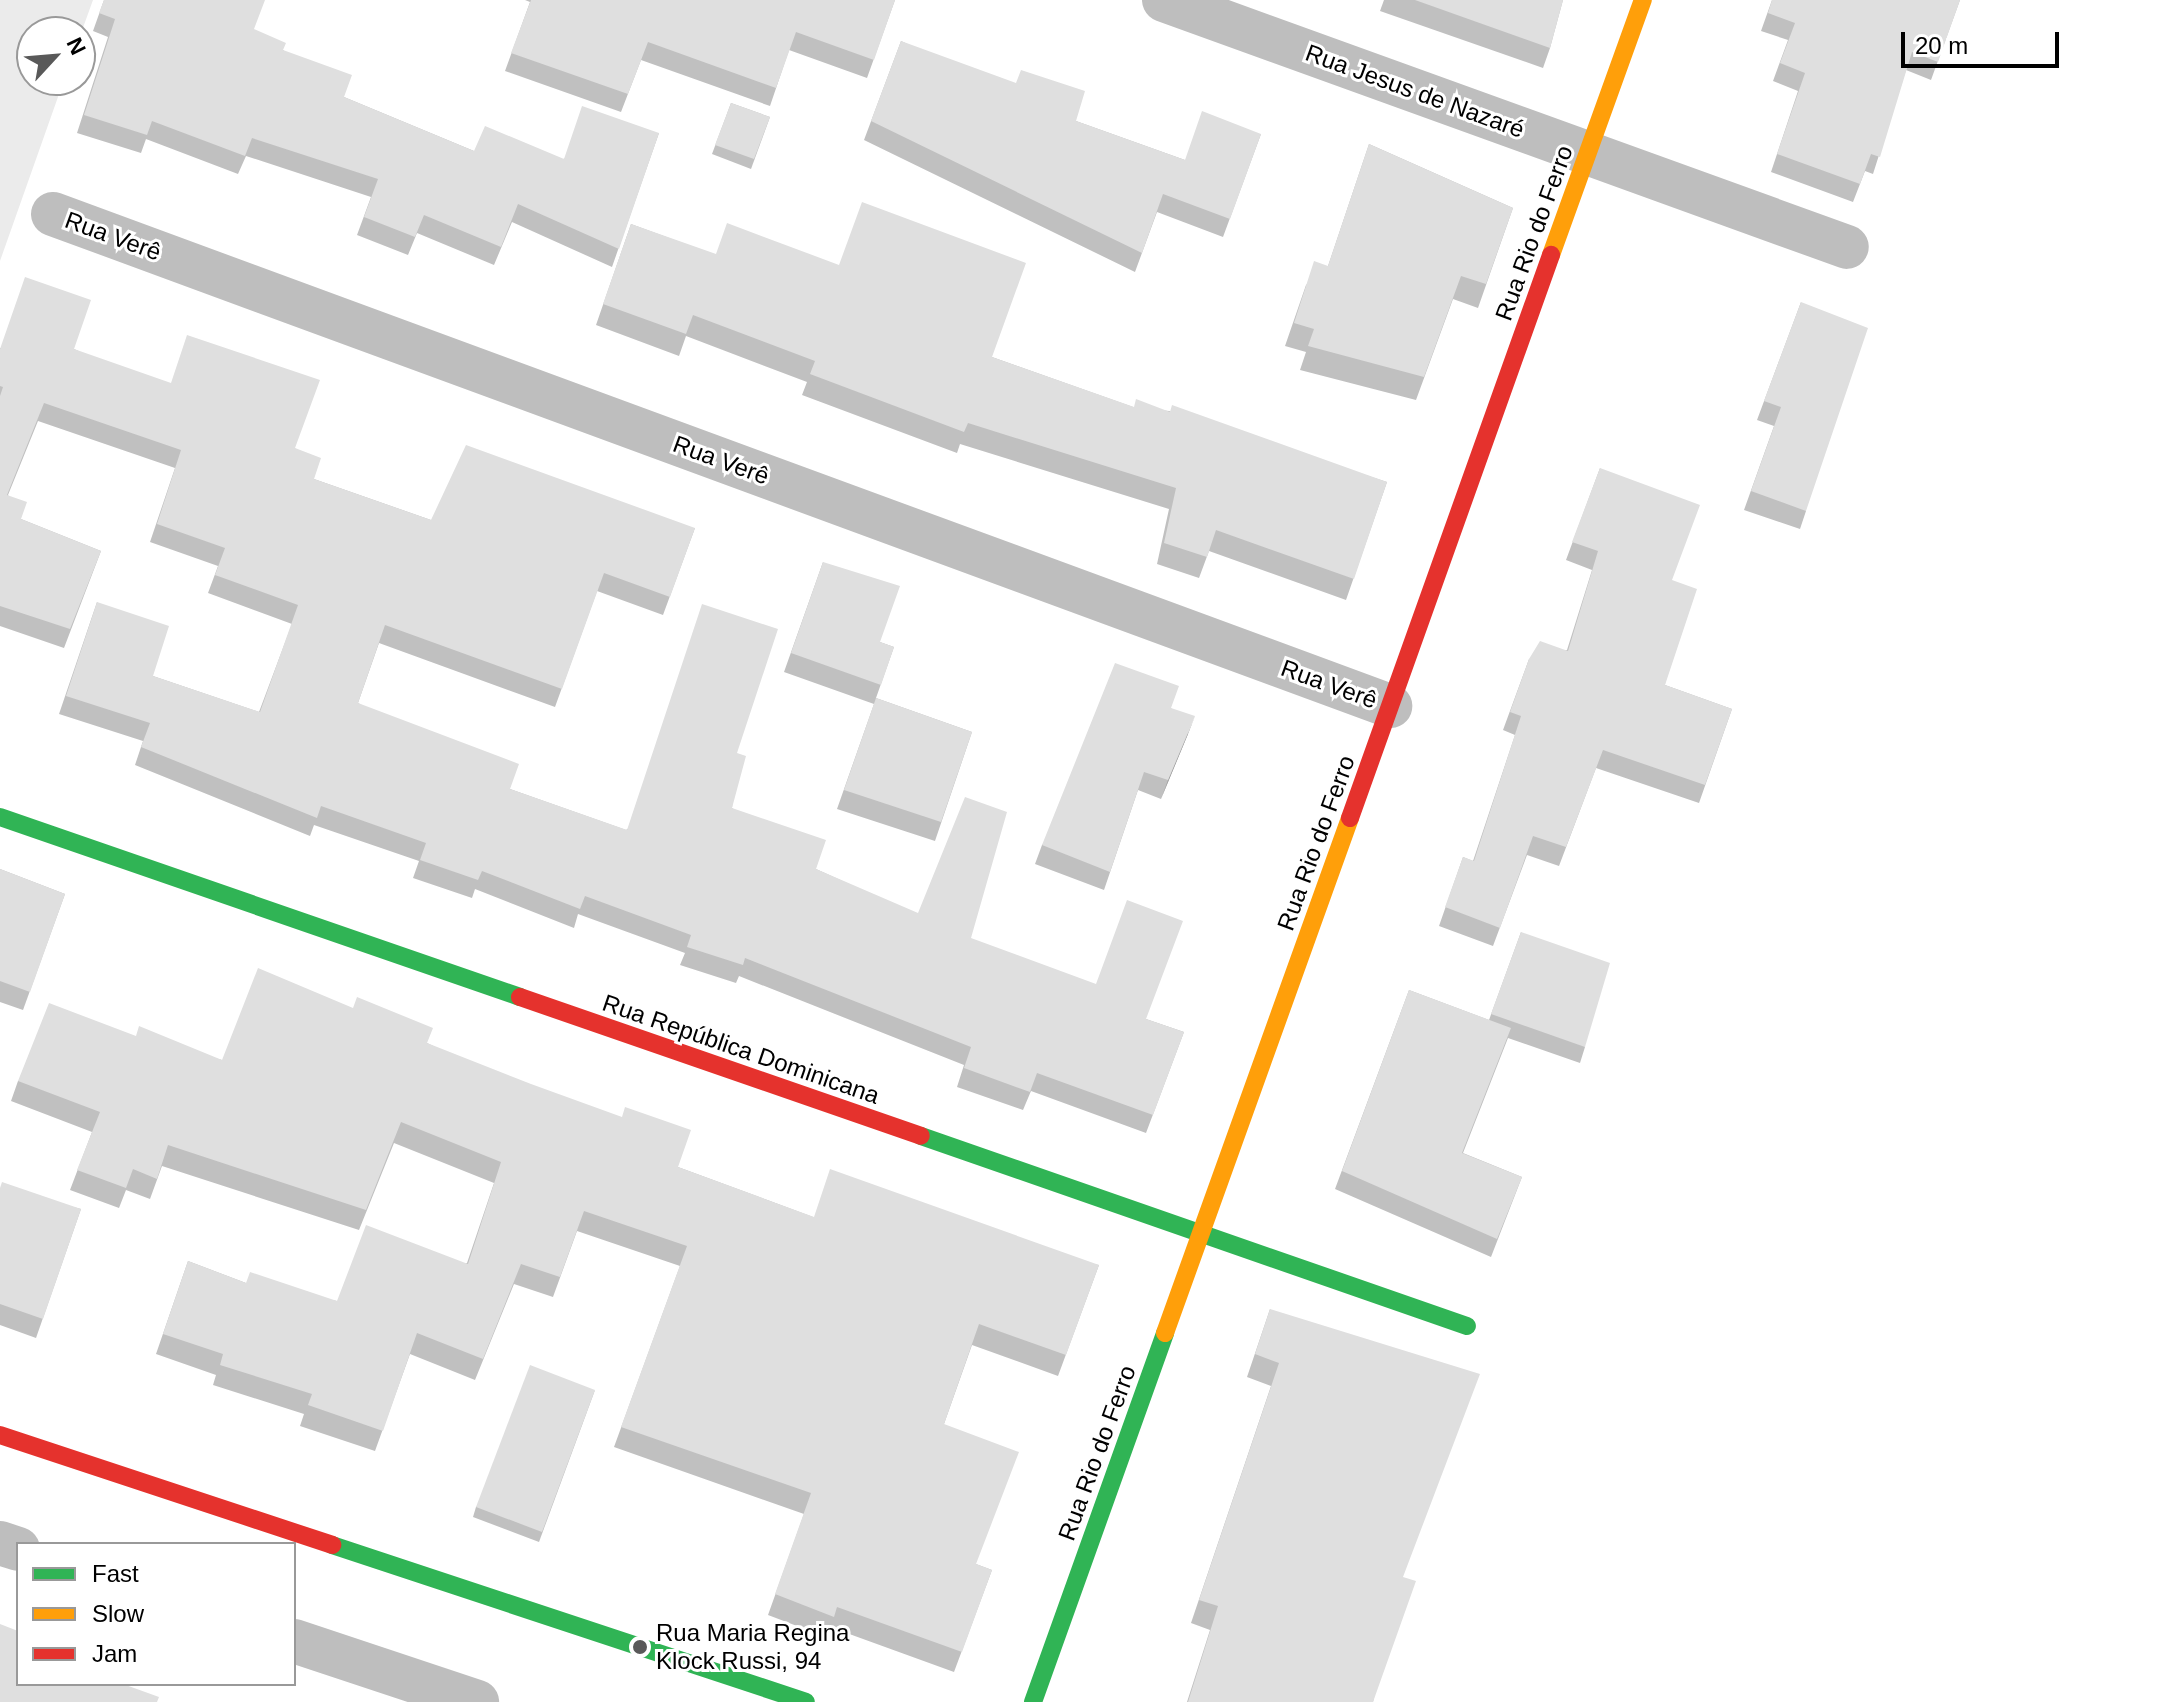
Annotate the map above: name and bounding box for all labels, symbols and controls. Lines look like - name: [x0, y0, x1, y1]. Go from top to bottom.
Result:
- north arrow: [16, 16, 96, 96]
- scale bar: [1905, 16, 2063, 66]
- text: 20 m: [1915, 32, 1968, 59]
- text: N: [62, 34, 91, 59]
- street label: Rua Jesus de Nazaré: [1302, 38, 1528, 144]
- street label: Rua Rio do Ferro: [1489, 142, 1579, 324]
- street label: Rua Verê: [61, 205, 165, 267]
- street label: Rua Verê: [669, 429, 773, 491]
- street label: Rua Verê: [1277, 653, 1381, 715]
- street label: Rua Rio do Ferro: [1271, 752, 1361, 934]
- street label: Rua República Dominicana: [599, 988, 883, 1110]
- street label: Rua Rio do Ferro: [1052, 1362, 1142, 1544]
- legend: [16, 1542, 296, 1686]
- text: Fast: [92, 1560, 139, 1587]
- text: Slow: [92, 1600, 144, 1627]
- place label: Rua Maria Regina Klock Russi, 94: [656, 1619, 849, 1675]
- marker: Rua Maria Regina Klock Russi, 94: [631, 1638, 649, 1656]
- text: Jam: [92, 1640, 137, 1667]

